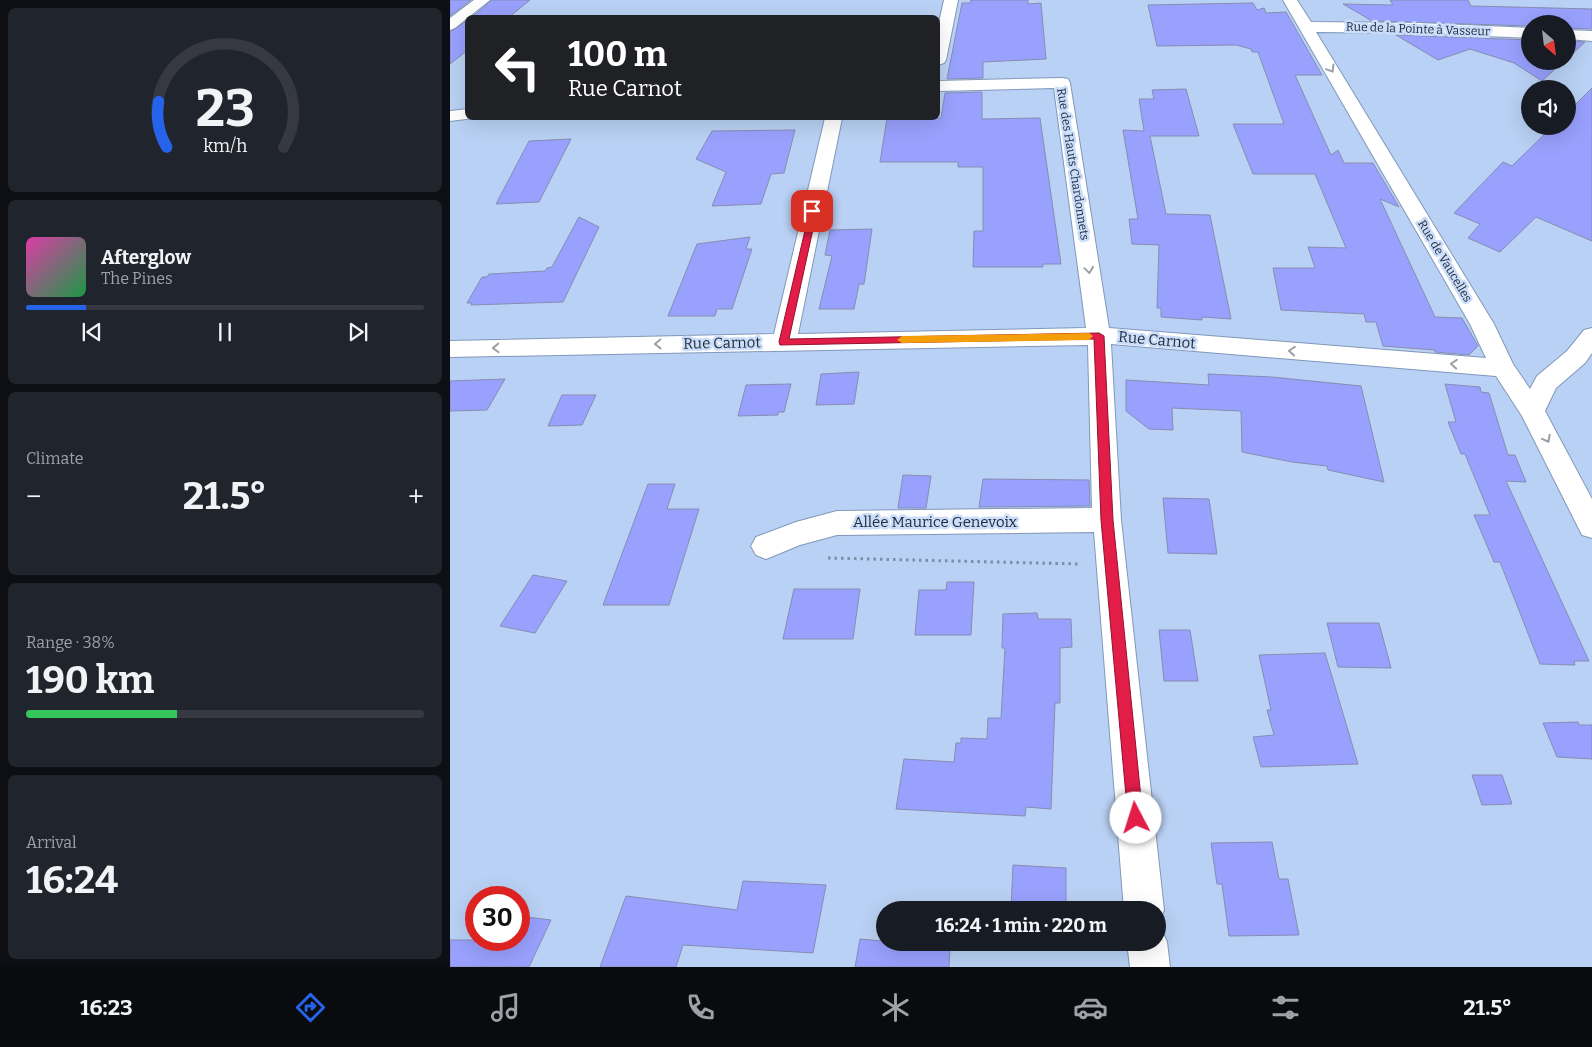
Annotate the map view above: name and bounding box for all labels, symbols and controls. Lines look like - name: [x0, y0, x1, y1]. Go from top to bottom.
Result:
- north arrow: [1521, 15, 1576, 70]
- map controls: [1521, 15, 1576, 135]
- street label: Rue de la Pointe à Vasseur: [1346, 19, 1491, 39]
- text: 100 m: [568, 33, 667, 75]
- icon: left: [485, 35, 550, 100]
- one-way arrow: [1324, 63, 1334, 72]
- text: Rue Carnot: [568, 75, 682, 102]
- text: 23: [195, 77, 255, 140]
- button: sound: [1521, 80, 1576, 135]
- street label: Rue des Hauts Chardonnets: [1054, 87, 1092, 241]
- text: km/h: [203, 135, 247, 157]
- pin: [791, 190, 833, 232]
- icon: arrive: [798, 197, 826, 225]
- street label: Rue de Vaucelles: [1415, 217, 1475, 305]
- text: Afterglow: [101, 246, 191, 269]
- one-way arrow: [1084, 266, 1094, 274]
- text: The Pines: [101, 269, 173, 288]
- icon: previous: [78, 318, 106, 346]
- icon: pause: [211, 318, 239, 346]
- icon: next: [344, 318, 372, 346]
- street label: Rue Carnot: [1118, 328, 1197, 352]
- street label: Rue Carnot: [683, 333, 762, 353]
- one-way arrow: [654, 339, 662, 349]
- one-way arrow: [491, 342, 499, 353]
- one-way arrow: [1288, 346, 1296, 357]
- one-way arrow: [1450, 359, 1458, 370]
- one-way arrow: [1541, 434, 1551, 443]
- text: Climate: [26, 449, 84, 468]
- text: 21.5°: [183, 473, 267, 519]
- text: −: [26, 480, 41, 513]
- text: +: [408, 480, 424, 513]
- street label: Allée Maurice Genevoix: [853, 513, 1018, 531]
- text: Range · 38%: [26, 633, 115, 652]
- text: 190 km: [26, 657, 154, 703]
- position arrow: [1109, 791, 1161, 843]
- text: Arrival: [26, 833, 77, 852]
- text: 16:24: [26, 857, 118, 903]
- speed limit sign: 30: [465, 886, 530, 951]
- text: 16:24 · 1 min · 220 m: [935, 914, 1107, 937]
- icon: directions: [293, 990, 328, 1025]
- icon: music: [488, 990, 523, 1025]
- icon: phone: [683, 990, 718, 1025]
- icon: climate: [878, 990, 913, 1025]
- icon: car: [1073, 990, 1108, 1025]
- icon: filters: [1268, 990, 1303, 1025]
- text: 16:23: [80, 994, 133, 1021]
- text: 21.5°: [1463, 994, 1512, 1021]

